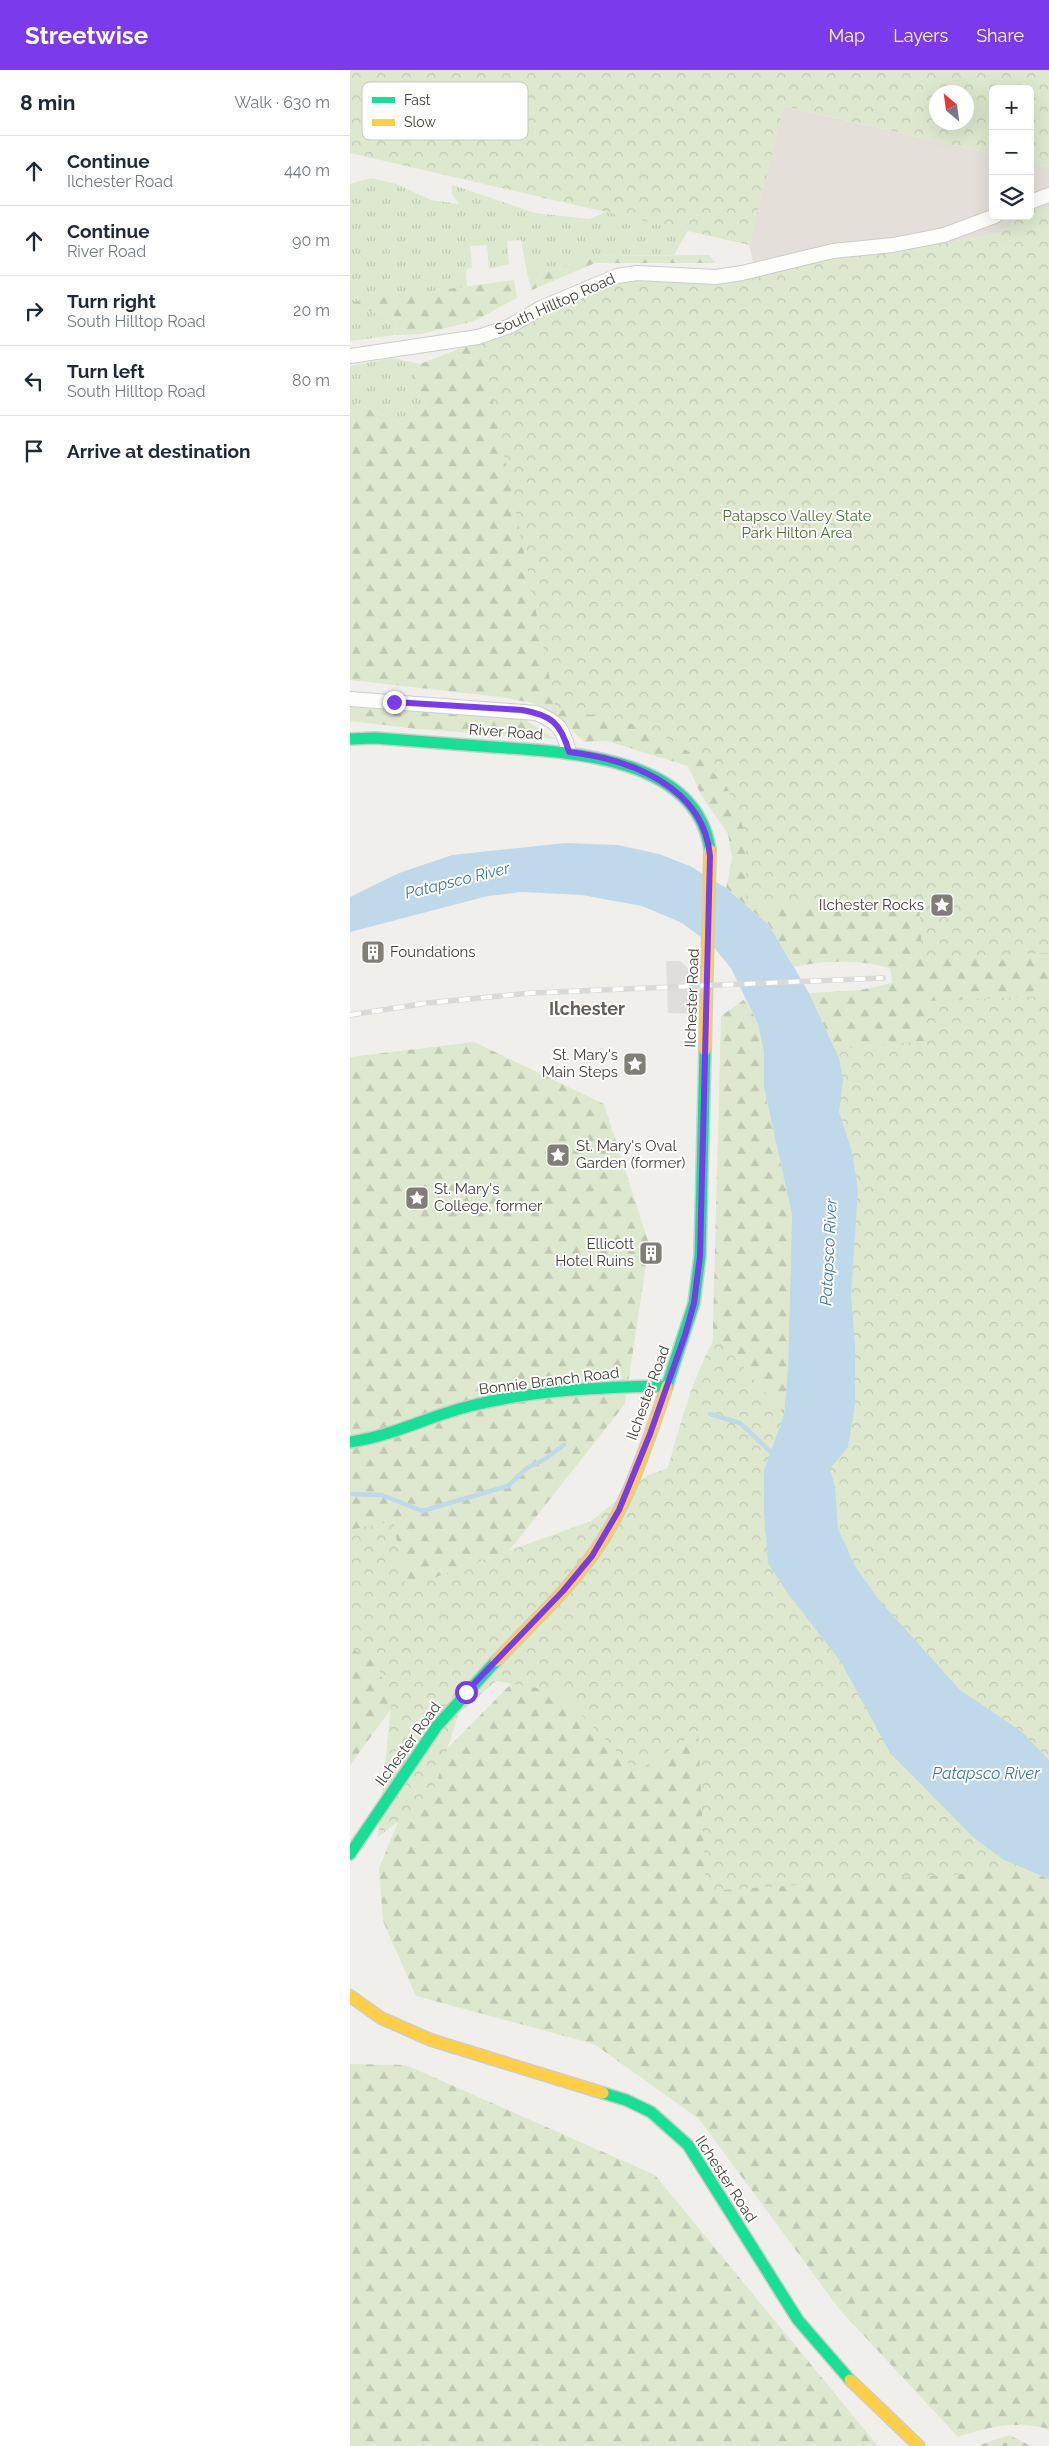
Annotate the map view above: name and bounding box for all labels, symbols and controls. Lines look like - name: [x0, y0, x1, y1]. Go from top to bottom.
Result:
- text: Streetwise: [25, 21, 148, 50]
- text: Map: [829, 25, 865, 46]
- text: Layers: [893, 25, 948, 46]
- text: Share: [976, 25, 1024, 46]
- legend: [362, 82, 528, 140]
- north arrow: [929, 85, 974, 130]
- map controls: [989, 85, 1034, 220]
- button: +: [989, 85, 1034, 130]
- text: 8 min: [20, 90, 75, 115]
- text: Fast: [404, 92, 431, 108]
- text: Walk · 630 m: [235, 93, 330, 112]
- text: Slow: [404, 114, 436, 130]
- button: −: [989, 130, 1034, 175]
- text: Continue: [67, 150, 150, 172]
- icon: ahead: [20, 157, 48, 185]
- text: 440 m: [284, 161, 330, 180]
- text: Ilchester Road: [67, 172, 173, 191]
- button: layers: [989, 175, 1034, 220]
- text: Continue: [67, 220, 150, 242]
- icon: ahead: [20, 227, 48, 255]
- text: 90 m: [292, 231, 330, 250]
- text: River Road: [67, 242, 146, 261]
- street label: South Hilltop Road: [492, 269, 618, 339]
- text: Turn right: [67, 290, 156, 312]
- icon: right: [20, 297, 48, 325]
- text: 20 m: [293, 301, 330, 320]
- text: South Hilltop Road: [67, 312, 206, 331]
- text: Turn left: [67, 360, 144, 382]
- icon: left: [20, 367, 48, 395]
- text: 80 m: [292, 371, 330, 390]
- text: South Hilltop Road: [67, 382, 206, 401]
- icon: arrive: [20, 437, 48, 465]
- text: Arrive at destination: [67, 440, 251, 462]
- park label: Patapsco Valley State Park Hilton Area: [722, 507, 872, 542]
- route end: [383, 691, 406, 714]
- street label: River Road: [468, 720, 544, 744]
- water label: Patapsco River: [403, 858, 512, 903]
- place icon: Ilchester Rocks: [929, 892, 955, 918]
- place label: Ilchester Rocks: [819, 896, 924, 914]
- building icon: Foundations: [360, 939, 386, 965]
- place label: Foundations: [390, 943, 476, 961]
- street label: Ilchester Road: [681, 948, 703, 1048]
- district label: Ilchester: [549, 998, 625, 1019]
- place label: St. Mary's Main Steps: [542, 1046, 618, 1081]
- place icon: St. Mary's Main Steps: [622, 1051, 648, 1077]
- place label: St. Mary's Oval Garden (former): [576, 1137, 685, 1172]
- place icon: St. Mary's Oval Garden (former): [545, 1142, 571, 1168]
- place label: St. Mary's College, former: [434, 1180, 543, 1215]
- place icon: St. Mary's College, former: [404, 1185, 430, 1211]
- water label: Patapsco River: [816, 1197, 841, 1306]
- place label: Ellicott Hotel Ruins: [555, 1235, 634, 1270]
- building icon: Ellicott Hotel Ruins: [638, 1240, 664, 1266]
- street label: Ilchester Road: [623, 1343, 673, 1443]
- street label: Bonnie Branch Road: [478, 1363, 620, 1399]
- route start: [455, 1681, 478, 1704]
- street label: Ilchester Road: [372, 1699, 444, 1789]
- water label: Patapsco River: [932, 1764, 1040, 1783]
- street label: Ilchester Road: [691, 2132, 761, 2226]

